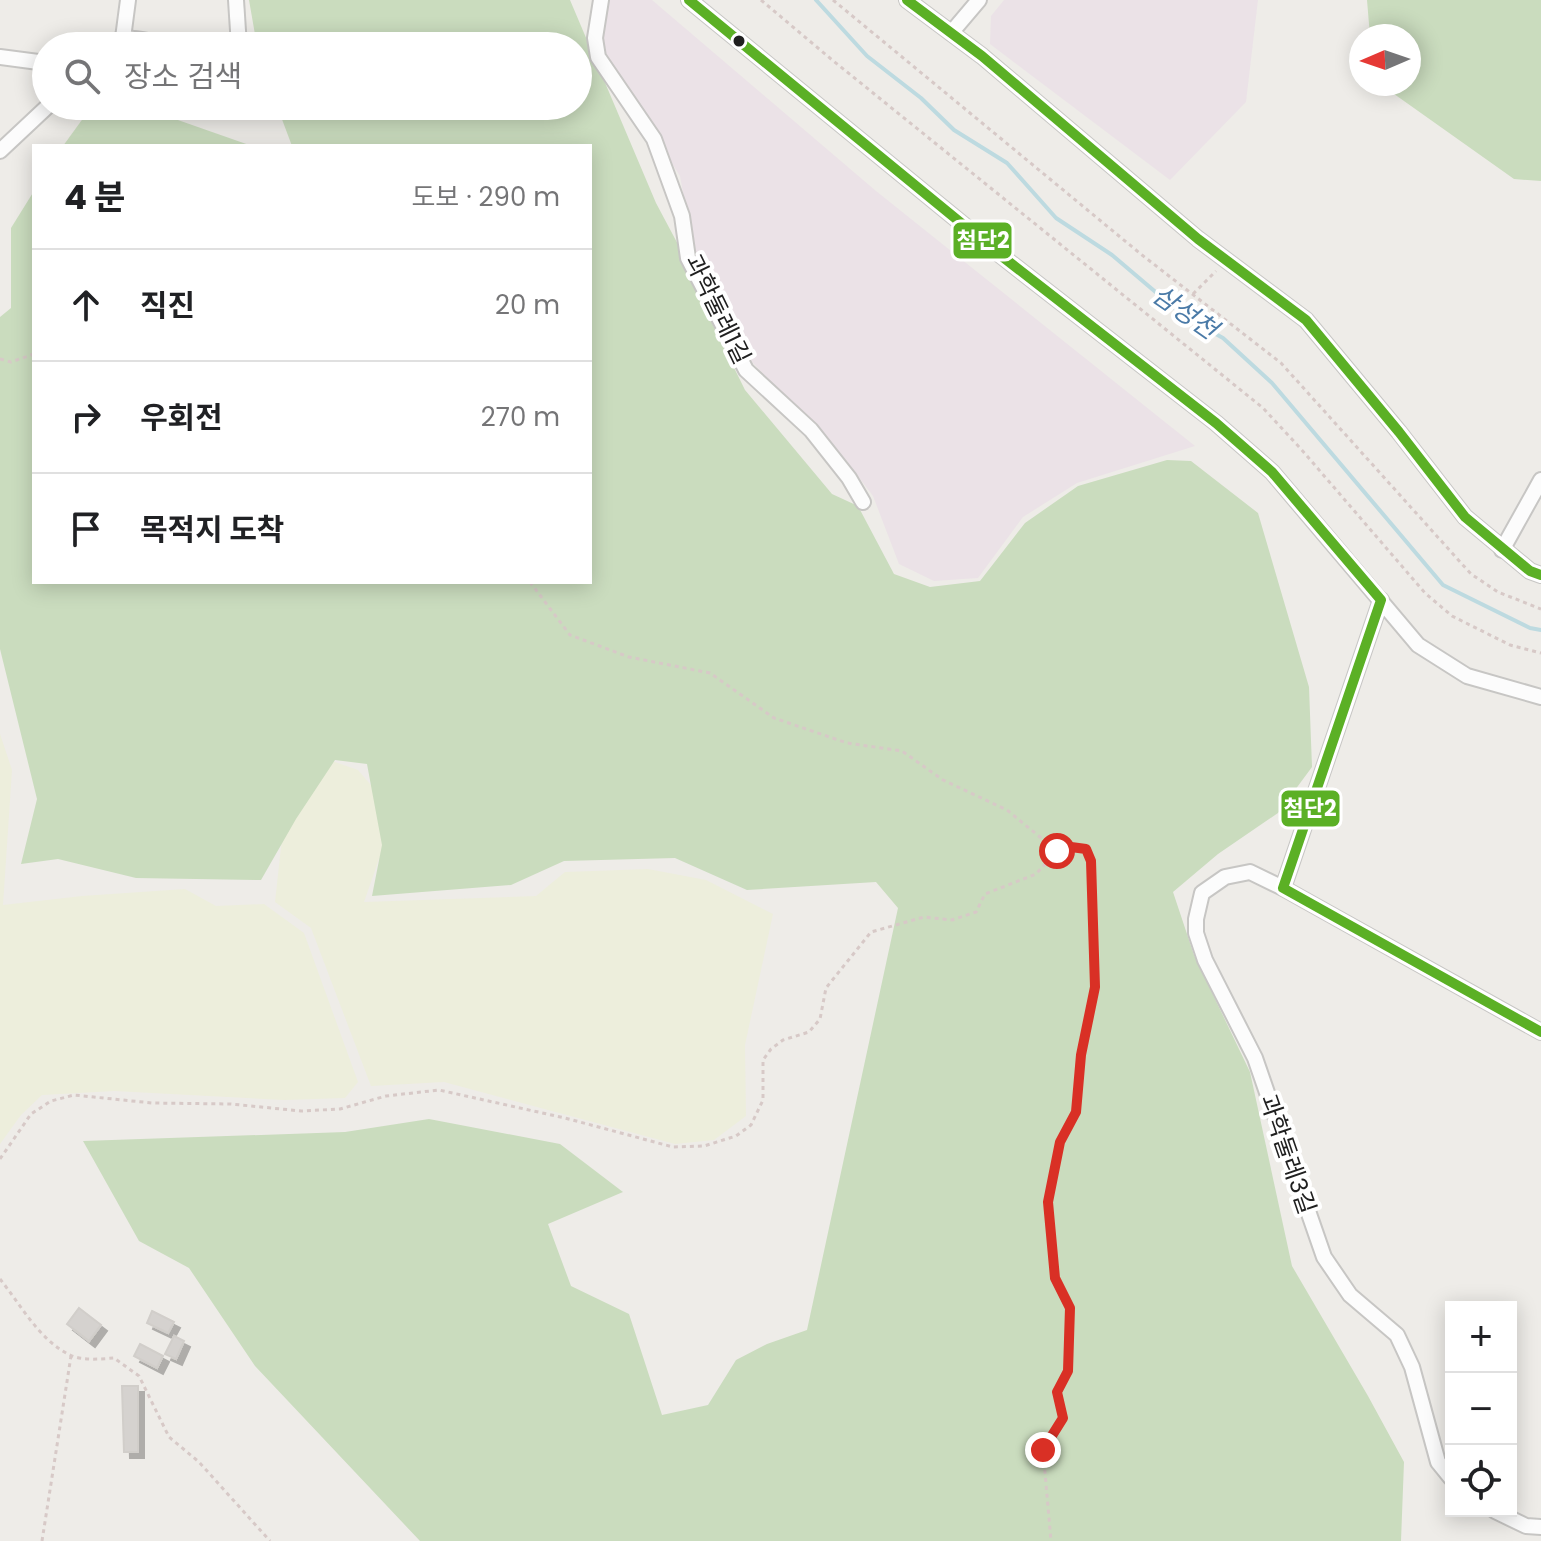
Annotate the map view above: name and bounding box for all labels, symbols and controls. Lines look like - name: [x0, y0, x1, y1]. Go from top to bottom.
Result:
- north arrow: [1349, 24, 1421, 96]
- search box: [32, 32, 592, 120]
- unlabelled marker: [731, 33, 747, 49]
- icon: search: [60, 54, 104, 98]
- text: 장소 검색: [124, 55, 242, 98]
- text: 4 분: [64, 173, 126, 221]
- text: 도보 · 290 m: [411, 179, 560, 215]
- line badge: 첨단2: [952, 221, 1013, 260]
- text: 첨단2: [956, 225, 1010, 256]
- street label: 과학둘레1길: [677, 249, 759, 369]
- water label: 삼성천: [1145, 277, 1227, 349]
- icon: ahead: [64, 283, 108, 327]
- text: 직진: [140, 284, 195, 327]
- text: 20 m: [495, 287, 560, 323]
- icon: right: [64, 395, 108, 439]
- text: 우회전: [140, 396, 223, 439]
- text: 270 m: [481, 399, 560, 435]
- icon: arrive: [64, 507, 108, 551]
- text: 목적지 도착: [140, 508, 284, 551]
- line badge: 첨단2: [1280, 789, 1341, 828]
- text: 첨단2: [1283, 793, 1337, 824]
- route start: [1039, 833, 1075, 869]
- street label: 과학둘레3길: [1252, 1090, 1324, 1218]
- map controls: [1445, 1301, 1517, 1517]
- button: +: [1445, 1301, 1517, 1373]
- button: −: [1445, 1373, 1517, 1445]
- route end: [1025, 1432, 1061, 1468]
- button: locate: [1445, 1445, 1517, 1517]

